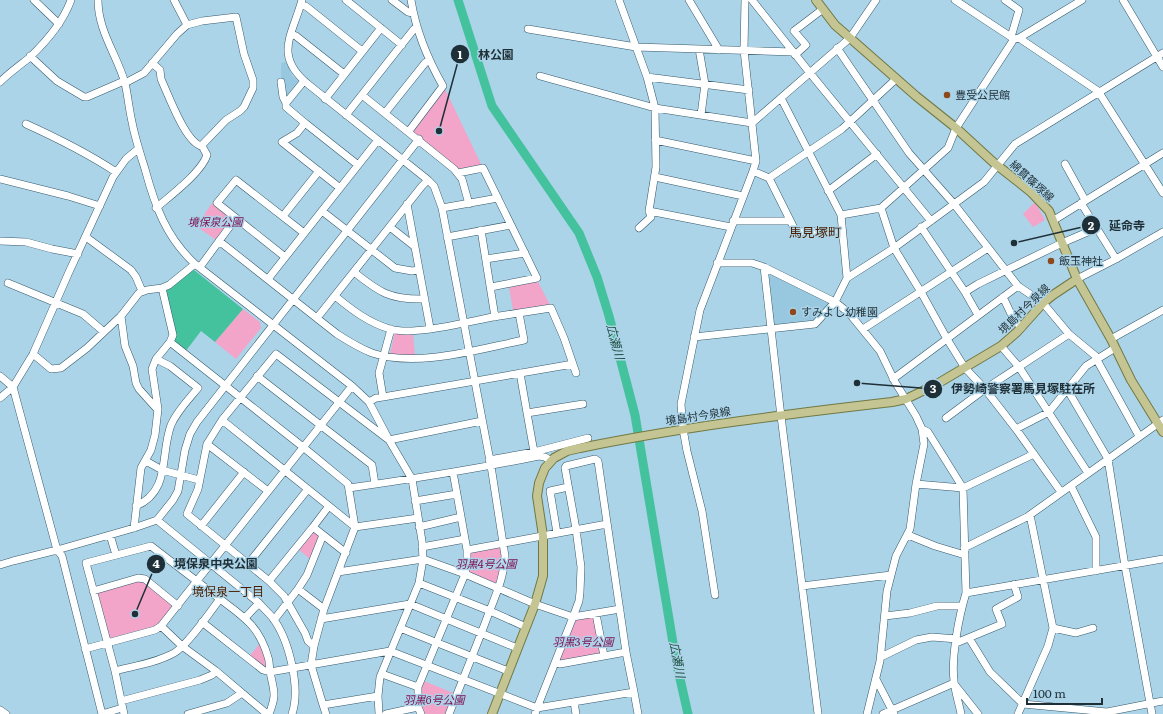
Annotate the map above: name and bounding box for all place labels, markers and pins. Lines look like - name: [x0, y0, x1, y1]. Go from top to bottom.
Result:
- callout: 林公園: [450, 42, 522, 66]
- place label: 豊受公民館: [955, 86, 1010, 102]
- marker: 豊受公民館: [942, 90, 952, 100]
- callout: 延命寺: [1081, 213, 1153, 237]
- place label: 飯玉神社: [1059, 252, 1103, 268]
- marker: 飯玉神社: [1046, 256, 1056, 266]
- place label: すみよし幼稚園: [801, 303, 878, 319]
- marker: すみよし幼稚園: [788, 307, 798, 317]
- callout: 伊勢崎警察署馬見塚駐在所: [923, 377, 1103, 401]
- callout: 境保泉中央公園: [146, 552, 266, 576]

